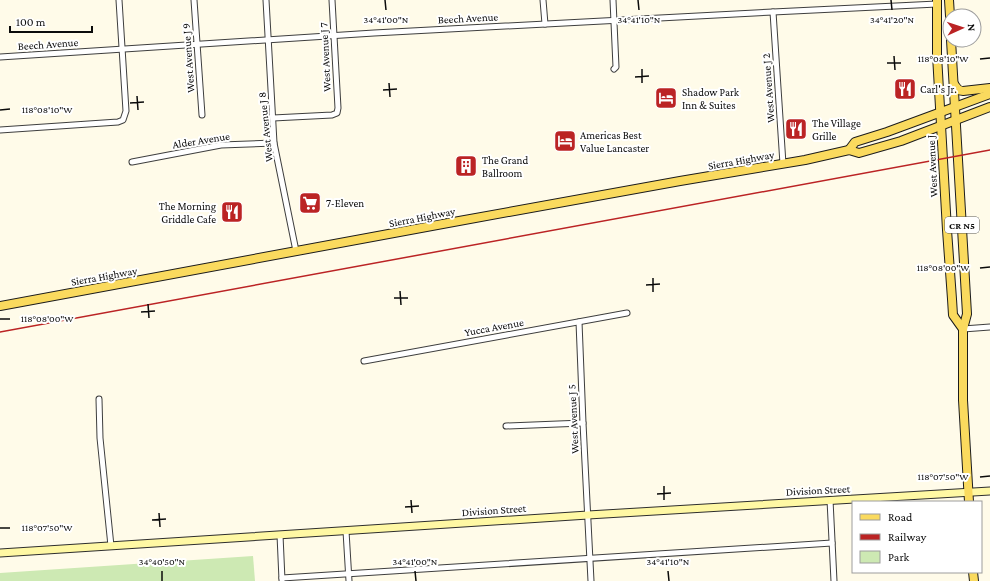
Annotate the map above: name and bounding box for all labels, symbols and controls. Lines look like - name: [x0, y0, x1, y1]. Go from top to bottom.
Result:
- scale bar: [10, 8, 92, 34]
- north arrow: [942, 8, 982, 48]
- street label: Beech Avenue: [437, 10, 499, 26]
- text: 34°41'00"N: [364, 14, 409, 25]
- text: 34°41'10"N: [618, 14, 661, 25]
- text: 34°41'20"N: [870, 14, 914, 25]
- text: 100 m: [16, 15, 46, 29]
- street label: West Avenue J 7: [317, 22, 334, 92]
- street label: West Avenue J 9: [180, 23, 197, 93]
- text: N: [966, 23, 978, 32]
- street label: Beech Avenue: [17, 36, 79, 52]
- street label: West Avenue J 2: [760, 53, 777, 123]
- text: 118°08'10"W: [918, 53, 969, 64]
- restaurant icon: Carl's Jr.: [892, 76, 918, 102]
- place label: Carl's Jr.: [920, 83, 957, 96]
- hotel icon: Shadow Park Inn & Suites: [653, 85, 679, 111]
- place label: Shadow Park Inn & Suites: [682, 86, 740, 111]
- street label: West Avenue J 8: [255, 91, 276, 163]
- text: 118°08'10"W: [22, 104, 73, 115]
- restaurant icon: The Village Grille: [783, 116, 809, 142]
- place label: The Village Grille: [812, 117, 861, 142]
- hotel icon: Americas Best Value Lancaster: [552, 128, 578, 154]
- place label: Americas Best Value Lancaster: [580, 129, 649, 154]
- street label: Alder Avenue: [171, 130, 231, 150]
- street label: West Avenue J: [924, 135, 941, 197]
- street label: Sierra Highway: [707, 148, 776, 173]
- building icon: The Grand Ballroom: [453, 153, 479, 179]
- place label: The Grand Ballroom: [482, 154, 528, 179]
- supermarket icon: 7-Eleven: [297, 190, 323, 216]
- place label: 7-Eleven: [326, 197, 364, 209]
- restaurant icon: The Morning Griddle Cafe: [219, 199, 245, 225]
- place label: The Morning Griddle Cafe: [159, 200, 217, 225]
- street label: Sierra Highway: [388, 205, 457, 230]
- road number: CR N5: [945, 217, 979, 233]
- text: 118°08'00"W: [917, 262, 970, 273]
- street label: Sierra Highway: [70, 264, 139, 289]
- text: 118°08'00"W: [21, 313, 74, 324]
- street label: Yucca Avenue: [464, 316, 525, 338]
- street label: West Avenue J 5: [565, 384, 582, 454]
- text: 118°07'50"W: [918, 471, 969, 482]
- street label: Division Street: [785, 482, 851, 498]
- legend: [852, 501, 982, 573]
- street label: Division Street: [461, 502, 527, 518]
- text: Road: [888, 510, 913, 524]
- text: 118°07'50"W: [22, 522, 73, 533]
- text: Railway: [888, 530, 927, 544]
- text: Park: [888, 550, 910, 564]
- text: 34°40'50"N: [139, 556, 186, 567]
- text: 34°41'00"N: [393, 556, 438, 567]
- text: 34°41'10"N: [647, 556, 690, 567]

